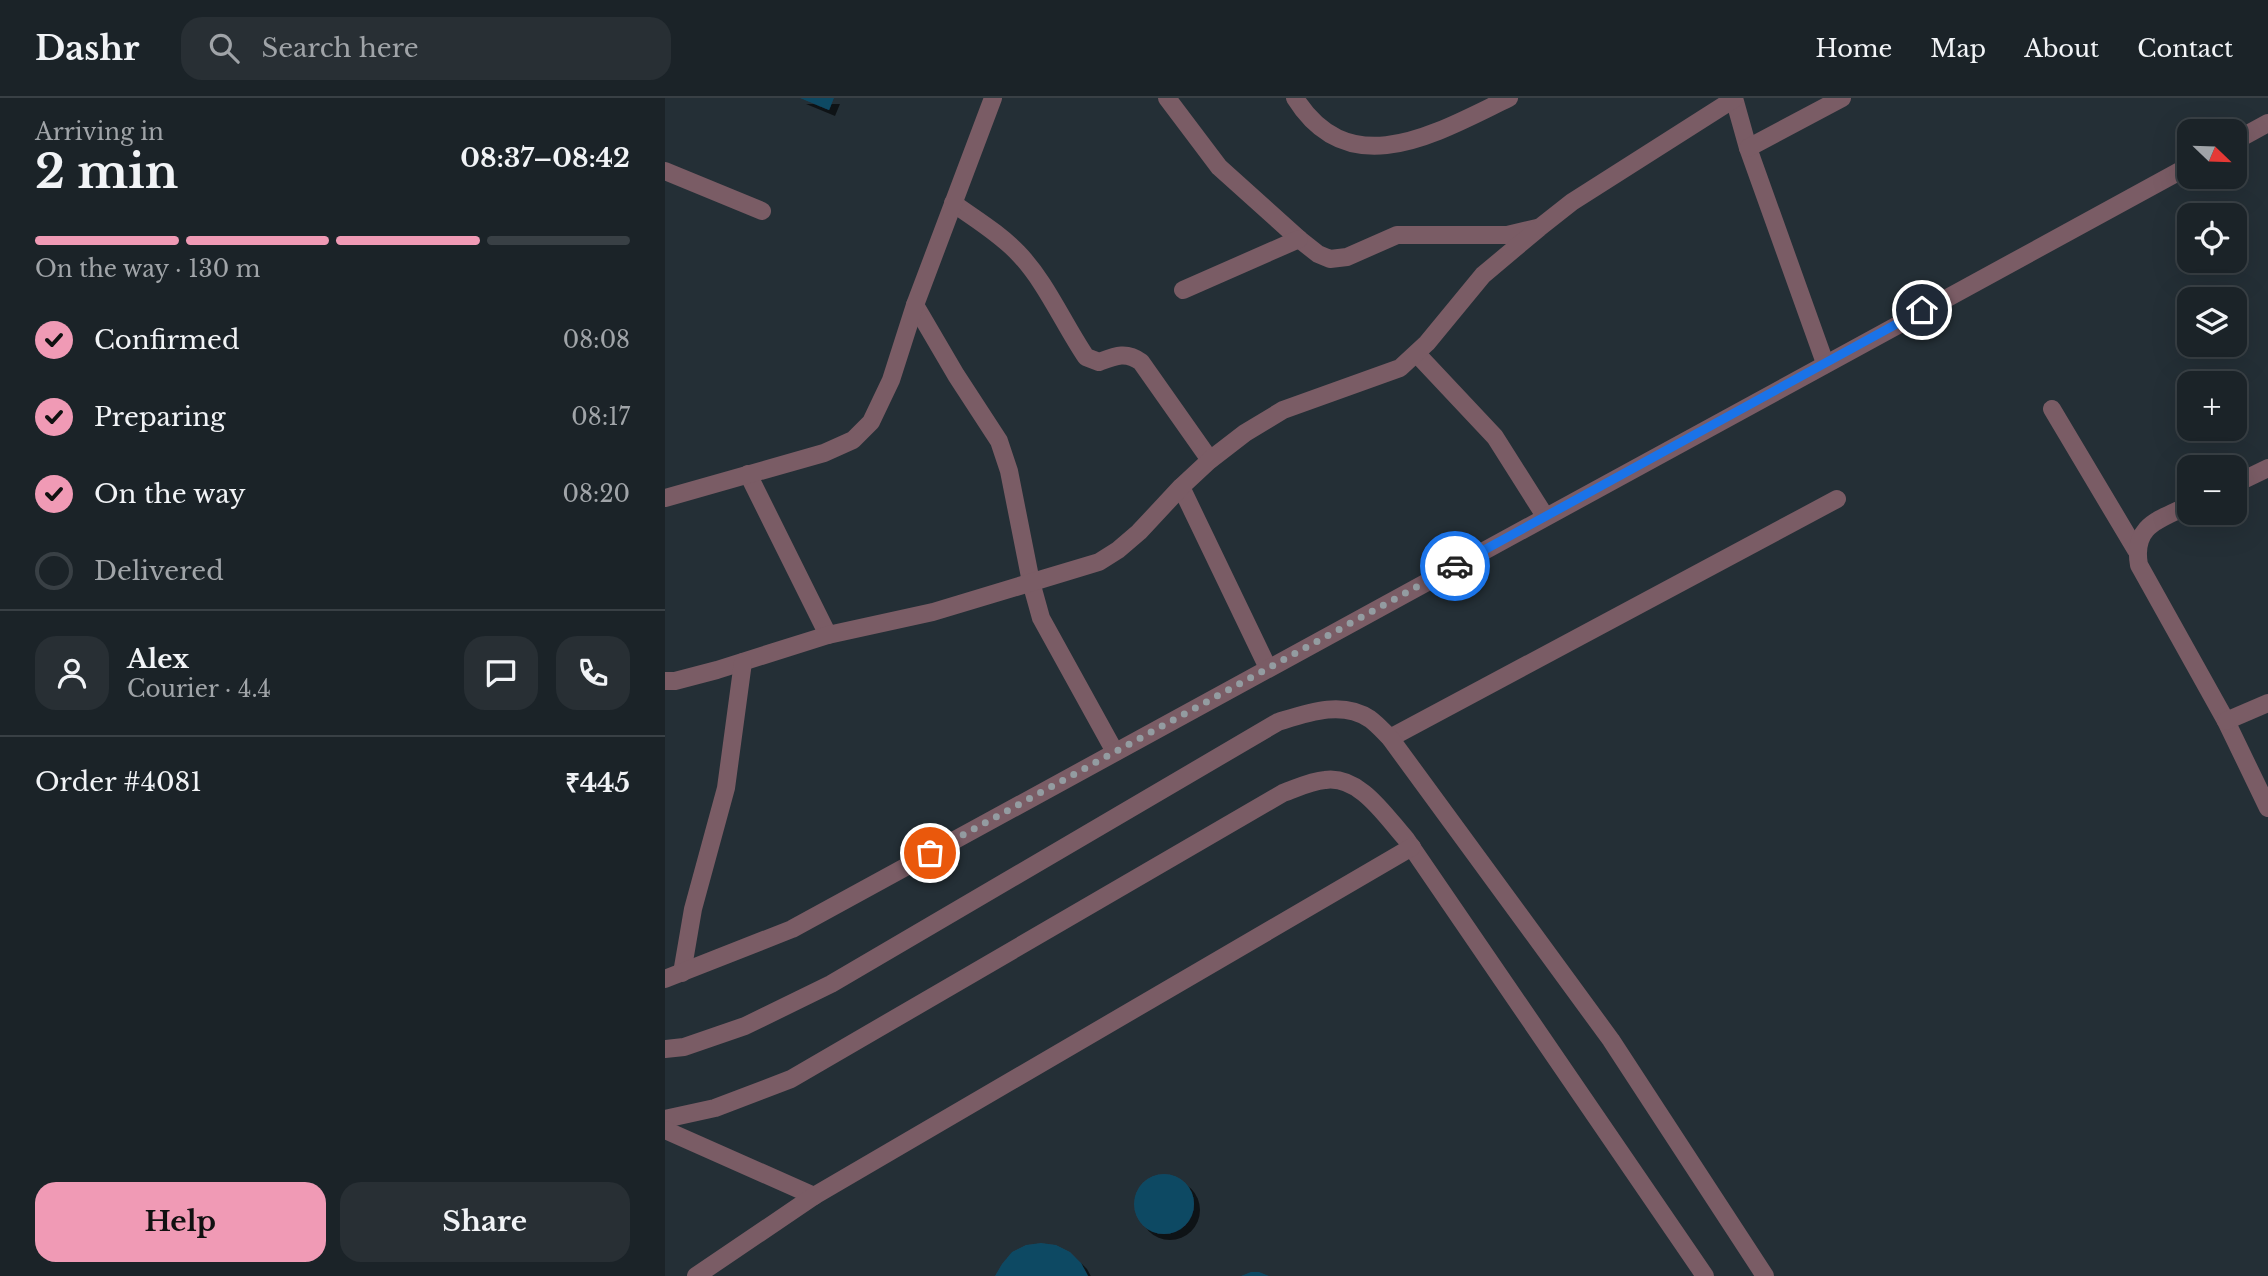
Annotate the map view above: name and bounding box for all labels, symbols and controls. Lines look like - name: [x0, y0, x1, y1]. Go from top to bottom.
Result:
- search box: [181, 17, 671, 80]
- text: Dashr: [35, 28, 139, 69]
- icon: search: [205, 29, 243, 67]
- text: Search here: [261, 32, 419, 64]
- text: Home: [1816, 34, 1892, 63]
- text: Map: [1930, 34, 1986, 63]
- text: About: [2024, 34, 2099, 63]
- text: Contact: [2137, 34, 2233, 63]
- text: Arriving in: [35, 118, 164, 146]
- north arrow: [2177, 119, 2247, 189]
- map controls: [2177, 119, 2247, 525]
- text: 08:37–08:42: [460, 142, 630, 174]
- text: 2 min: [35, 143, 178, 200]
- button: locate: [2177, 203, 2247, 273]
- text: On the way · 130 m: [35, 255, 260, 283]
- pin: [1892, 280, 1952, 340]
- button: layers: [2177, 287, 2247, 357]
- icon: home: [1903, 291, 1941, 329]
- icon: check: [35, 321, 73, 359]
- text: Confirmed: [94, 324, 239, 356]
- text: 08:08: [563, 326, 630, 354]
- button: +: [2177, 371, 2247, 441]
- icon: check: [35, 398, 73, 436]
- text: Preparing: [94, 401, 226, 433]
- text: 08:17: [571, 403, 630, 431]
- button: −: [2177, 455, 2247, 525]
- icon: check: [35, 475, 73, 513]
- text: On the way: [94, 478, 246, 510]
- text: 08:20: [562, 480, 630, 508]
- courier: [1420, 531, 1490, 601]
- icon: car: [1436, 547, 1474, 585]
- text: Delivered: [94, 555, 224, 587]
- button: person: [35, 636, 109, 710]
- button: chat: [464, 636, 538, 710]
- button: phone: [556, 636, 630, 710]
- text: Alex: [127, 643, 189, 675]
- text: Courier · 4.4: [127, 675, 271, 703]
- text: Order #4081: [35, 766, 202, 798]
- text: ₹445: [565, 767, 630, 799]
- pin: [900, 823, 960, 883]
- icon: bag: [911, 834, 949, 872]
- button: Help: [35, 1182, 326, 1262]
- button: Share: [340, 1182, 630, 1262]

